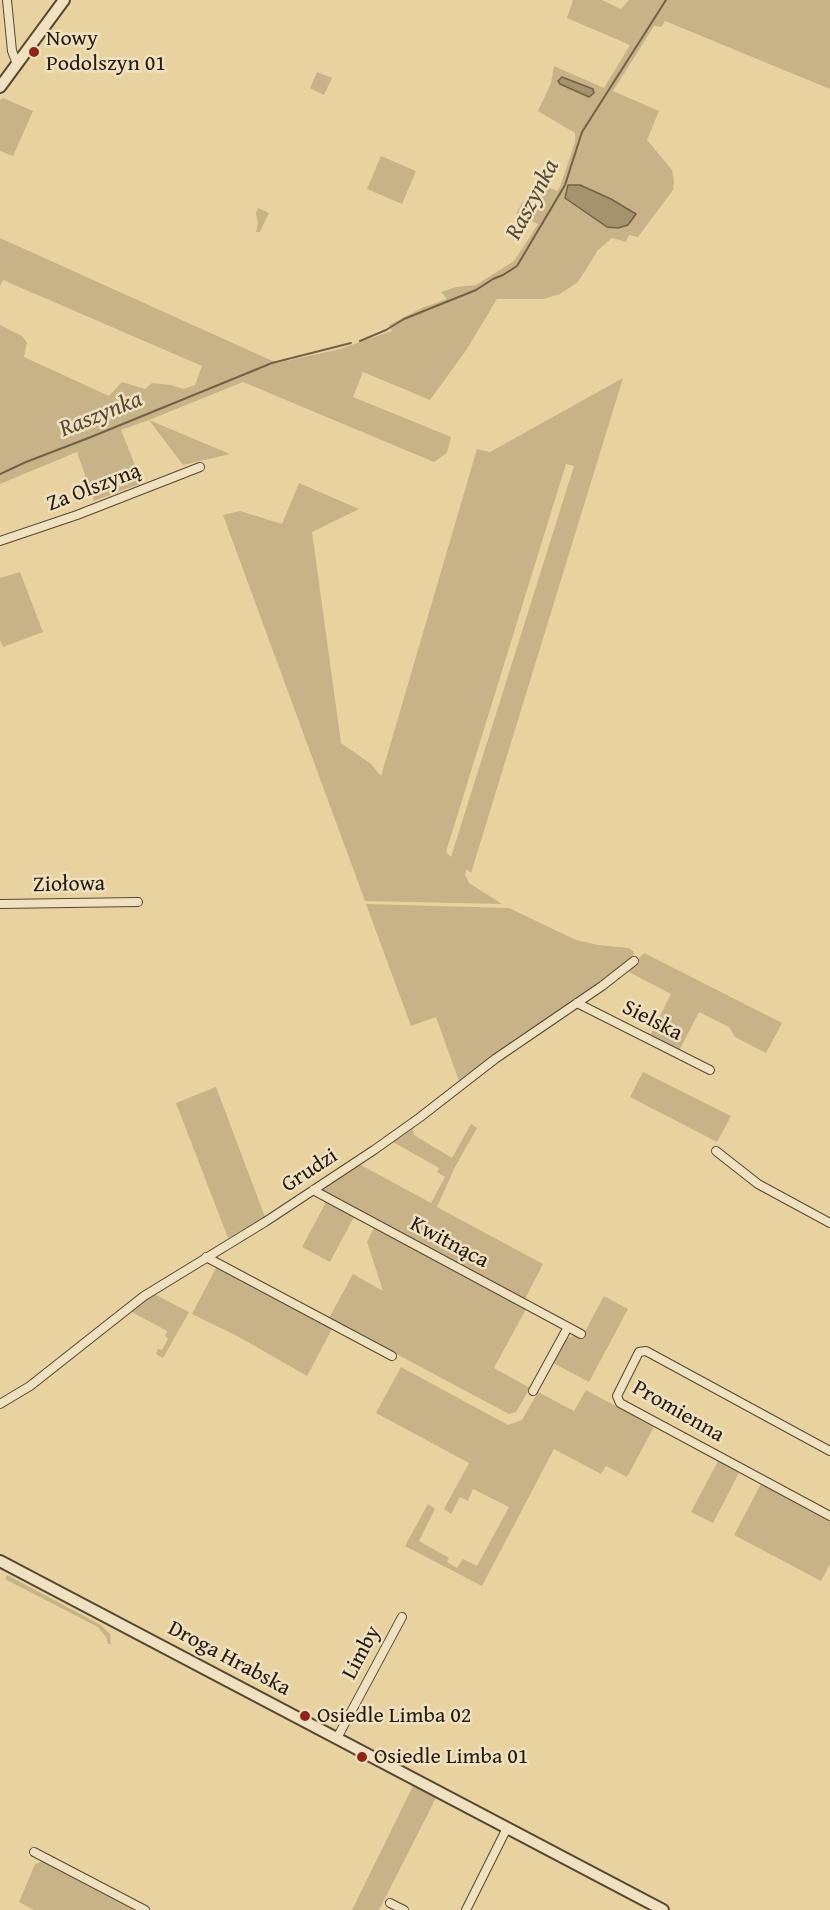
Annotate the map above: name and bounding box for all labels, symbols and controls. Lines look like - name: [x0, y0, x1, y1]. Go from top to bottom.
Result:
- place label: Nowy Podolszyn 01: [46, 26, 166, 78]
- marker: Nowy Podolszyn 01: [27, 45, 41, 59]
- water label: Raszynka: [500, 155, 566, 245]
- water label: Raszynka: [55, 385, 147, 445]
- street label: Za Olszyną: [43, 458, 145, 518]
- street label: Ziołowa: [33, 871, 105, 899]
- street label: Sielska: [618, 995, 686, 1047]
- street label: Grudzi: [277, 1143, 343, 1199]
- street label: Kwitnąca: [405, 1211, 493, 1275]
- street label: Promienna: [628, 1375, 728, 1449]
- street label: Droga Hrabska: [163, 1616, 295, 1702]
- street label: Limby: [337, 1622, 387, 1684]
- place label: Osiedle Limba 02: [317, 1703, 471, 1729]
- marker: Osiedle Limba 02: [298, 1709, 312, 1723]
- place label: Osiedle Limba 01: [374, 1744, 528, 1770]
- marker: Osiedle Limba 01: [355, 1750, 369, 1764]

